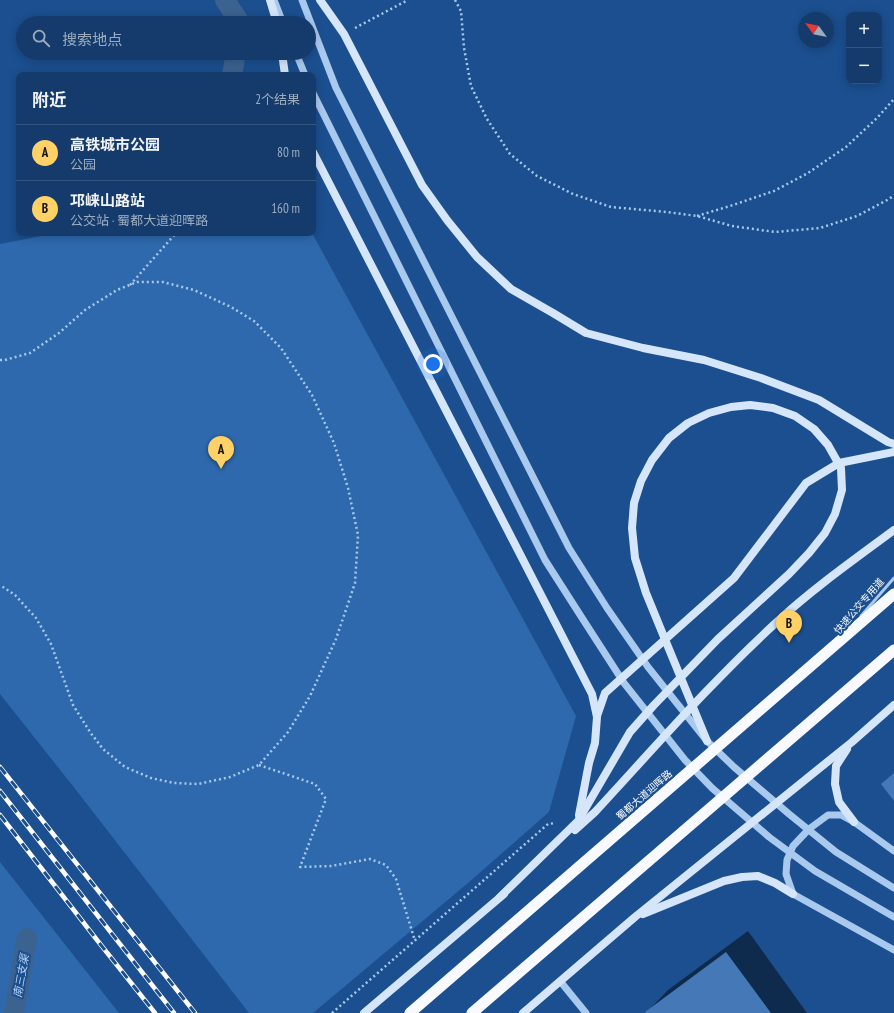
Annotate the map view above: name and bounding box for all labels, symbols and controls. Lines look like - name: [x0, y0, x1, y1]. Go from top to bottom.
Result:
- north arrow: [798, 12, 834, 48]
- map controls: [846, 12, 882, 84]
- button: +: [846, 12, 882, 48]
- search box: [16, 16, 316, 60]
- icon: search: [30, 27, 52, 49]
- text: 搜索地点: [62, 30, 122, 49]
- button: −: [846, 48, 882, 84]
- text: 附近: [32, 89, 66, 111]
- text: 2个结果: [255, 91, 300, 108]
- text: 高铁城市公园: [70, 135, 160, 154]
- text: A: [42, 144, 48, 161]
- text: 80 m: [277, 144, 300, 161]
- text: 公园: [70, 156, 96, 173]
- text: 邛崃山路站: [70, 191, 145, 210]
- text: B: [42, 200, 48, 217]
- text: 160 m: [271, 200, 300, 217]
- text: 公交站 · 蜀都大道迎晖路: [70, 212, 208, 229]
- your location: [423, 354, 443, 374]
- pin: A: [208, 436, 234, 469]
- street label: 快速公交专用道: [831, 575, 887, 637]
- pin: B: [776, 610, 802, 643]
- street label: 蜀都大道迎晖路: [613, 767, 675, 823]
- water label: 南三支渠: [10, 951, 32, 999]

